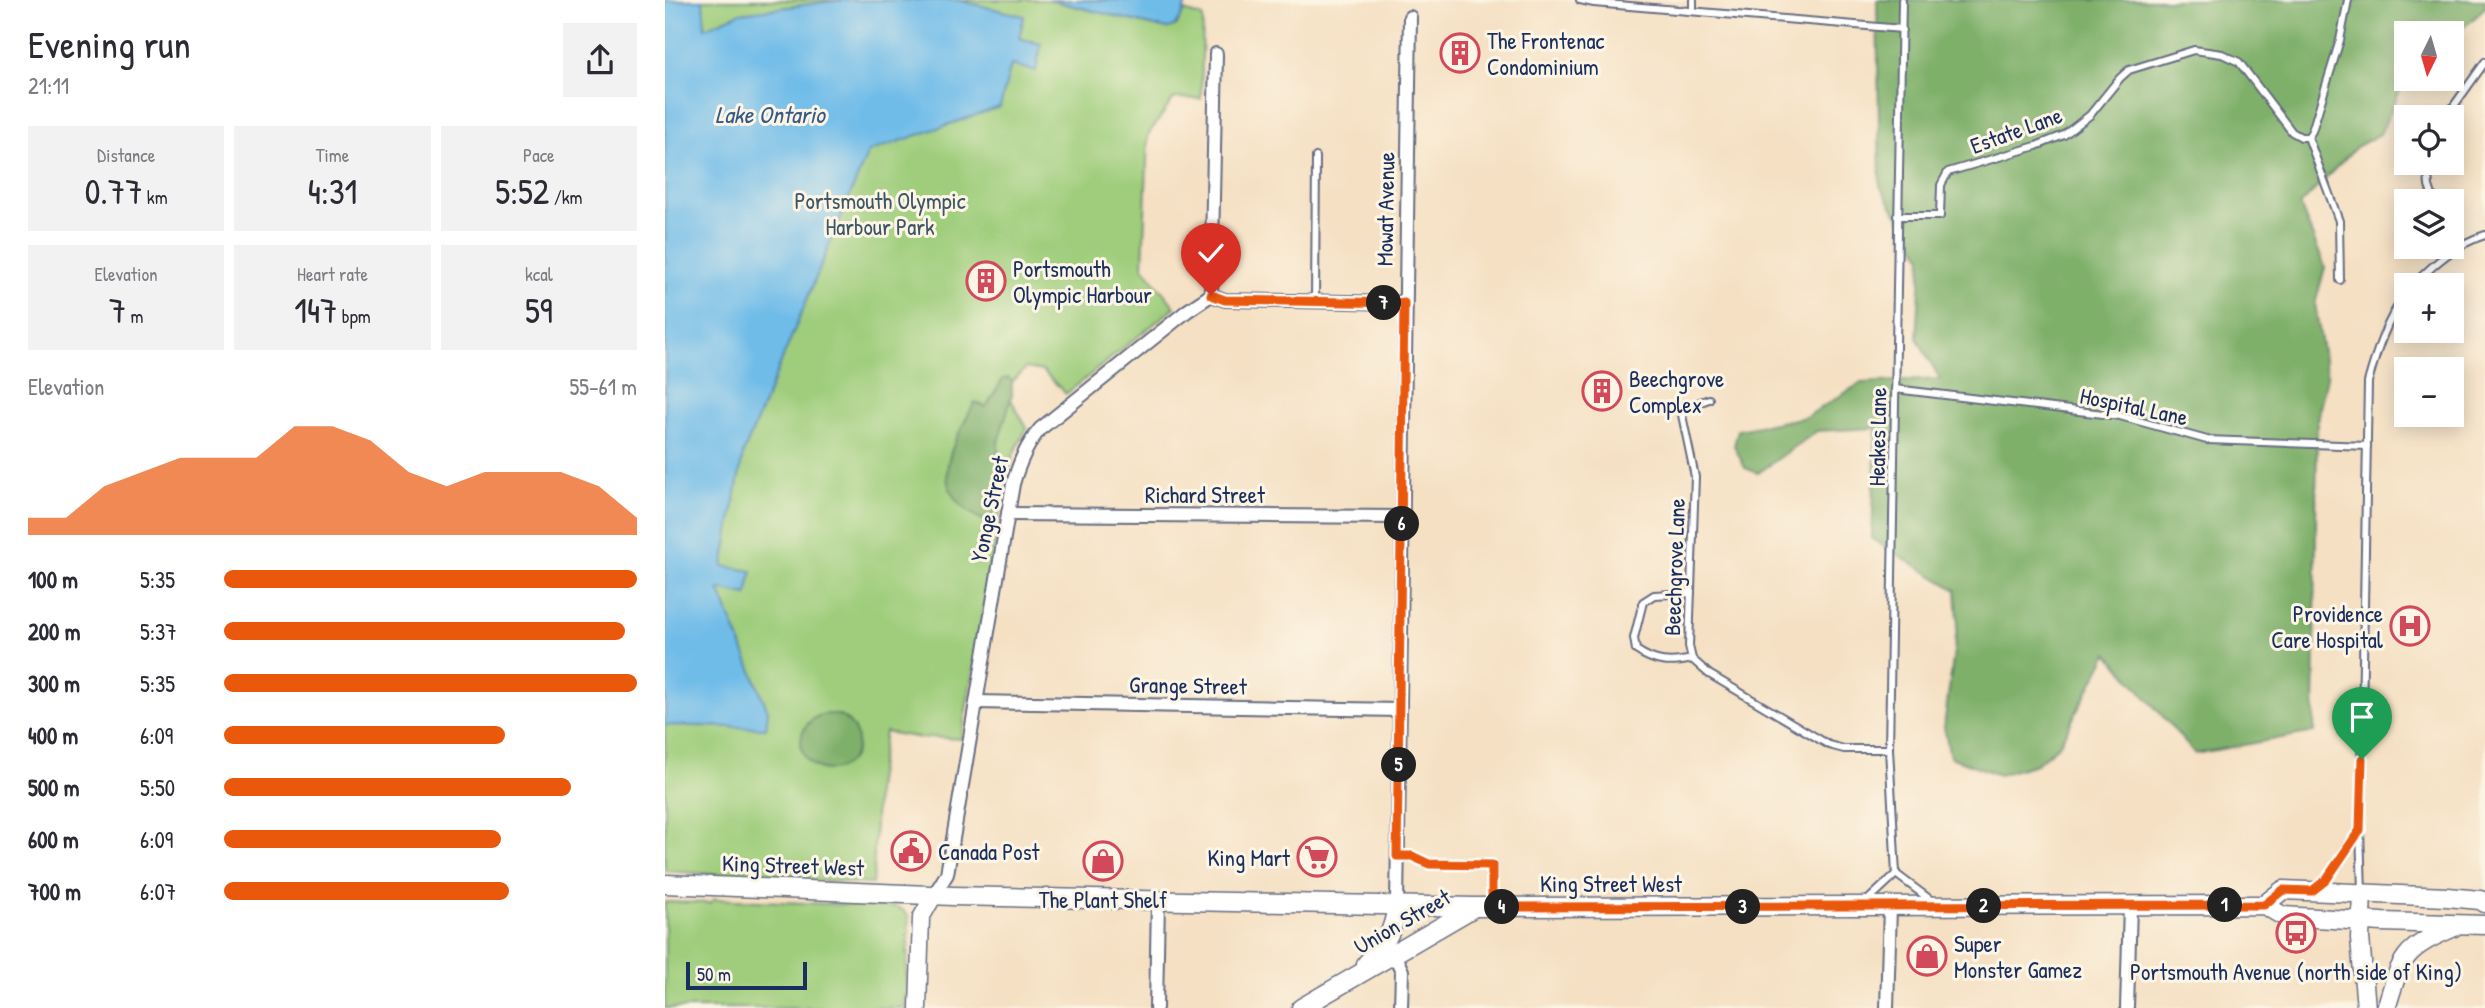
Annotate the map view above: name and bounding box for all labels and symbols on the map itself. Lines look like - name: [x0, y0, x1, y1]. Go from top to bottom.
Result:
- north arrow: [2394, 21, 2464, 91]
- place label: The Frontenac Condominium: [1487, 25, 1604, 82]
- building icon: The Frontenac Condominium: [1439, 32, 1481, 74]
- water label: Lake Ontario: [715, 98, 827, 130]
- street label: Estate Lane: [1966, 99, 2066, 161]
- street label: Mowat Avenue: [1369, 152, 1401, 266]
- park label: Portsmouth Olympic Harbour Park: [794, 185, 966, 242]
- pin: [1181, 223, 1241, 295]
- place label: Portsmouth Olympic Harbour: [1013, 253, 1152, 310]
- building icon: Portsmouth Olympic Harbour: [965, 260, 1007, 302]
- pin: 7: [1367, 286, 1401, 320]
- place label: Beechgrove Complex: [1629, 363, 1724, 420]
- building icon: Beechgrove Complex: [1581, 370, 1623, 412]
- street label: Hospital Lane: [2077, 379, 2191, 433]
- street label: Heakes Lane: [1861, 387, 1893, 487]
- street label: Yonge Street: [963, 452, 1016, 565]
- street label: Richard Street: [1145, 479, 1266, 510]
- street label: Beechgrove Lane: [1656, 498, 1692, 636]
- pin: 6: [1385, 506, 1419, 542]
- place label: Providence Care Hospital: [2271, 598, 2384, 655]
- hospital icon: Providence Care Hospital: [2389, 605, 2431, 647]
- street label: Grange Street: [1129, 668, 1248, 702]
- pin: [2332, 687, 2392, 759]
- pin: 5: [1381, 748, 1417, 782]
- public building icon: Canada Post: [890, 830, 932, 872]
- place label: Canada Post: [938, 836, 1040, 867]
- supermarket icon: King Mart: [1296, 836, 1338, 878]
- shop icon: The Plant Shelf: [1082, 840, 1124, 882]
- place label: King Mart: [1207, 842, 1291, 873]
- street label: King Street West: [721, 847, 866, 883]
- street label: King Street West: [1540, 868, 1683, 899]
- street label: Union Street: [1348, 880, 1457, 961]
- place label: The Plant Shelf: [1039, 884, 1168, 915]
- pin: 2: [1967, 888, 2001, 923]
- pin: 1: [2207, 888, 2243, 922]
- pin: 4: [1485, 890, 1519, 925]
- pin: 3: [1725, 890, 1761, 925]
- bus stop icon: Portsmouth Avenue (north side of King): [2275, 912, 2317, 954]
- place label: Super Monster Gamez: [1954, 928, 2082, 985]
- shop icon: Super Monster Gamez: [1906, 935, 1948, 977]
- place label: Portsmouth Avenue (north side of King): [2130, 956, 2462, 987]
- scale bar: [686, 959, 807, 991]

